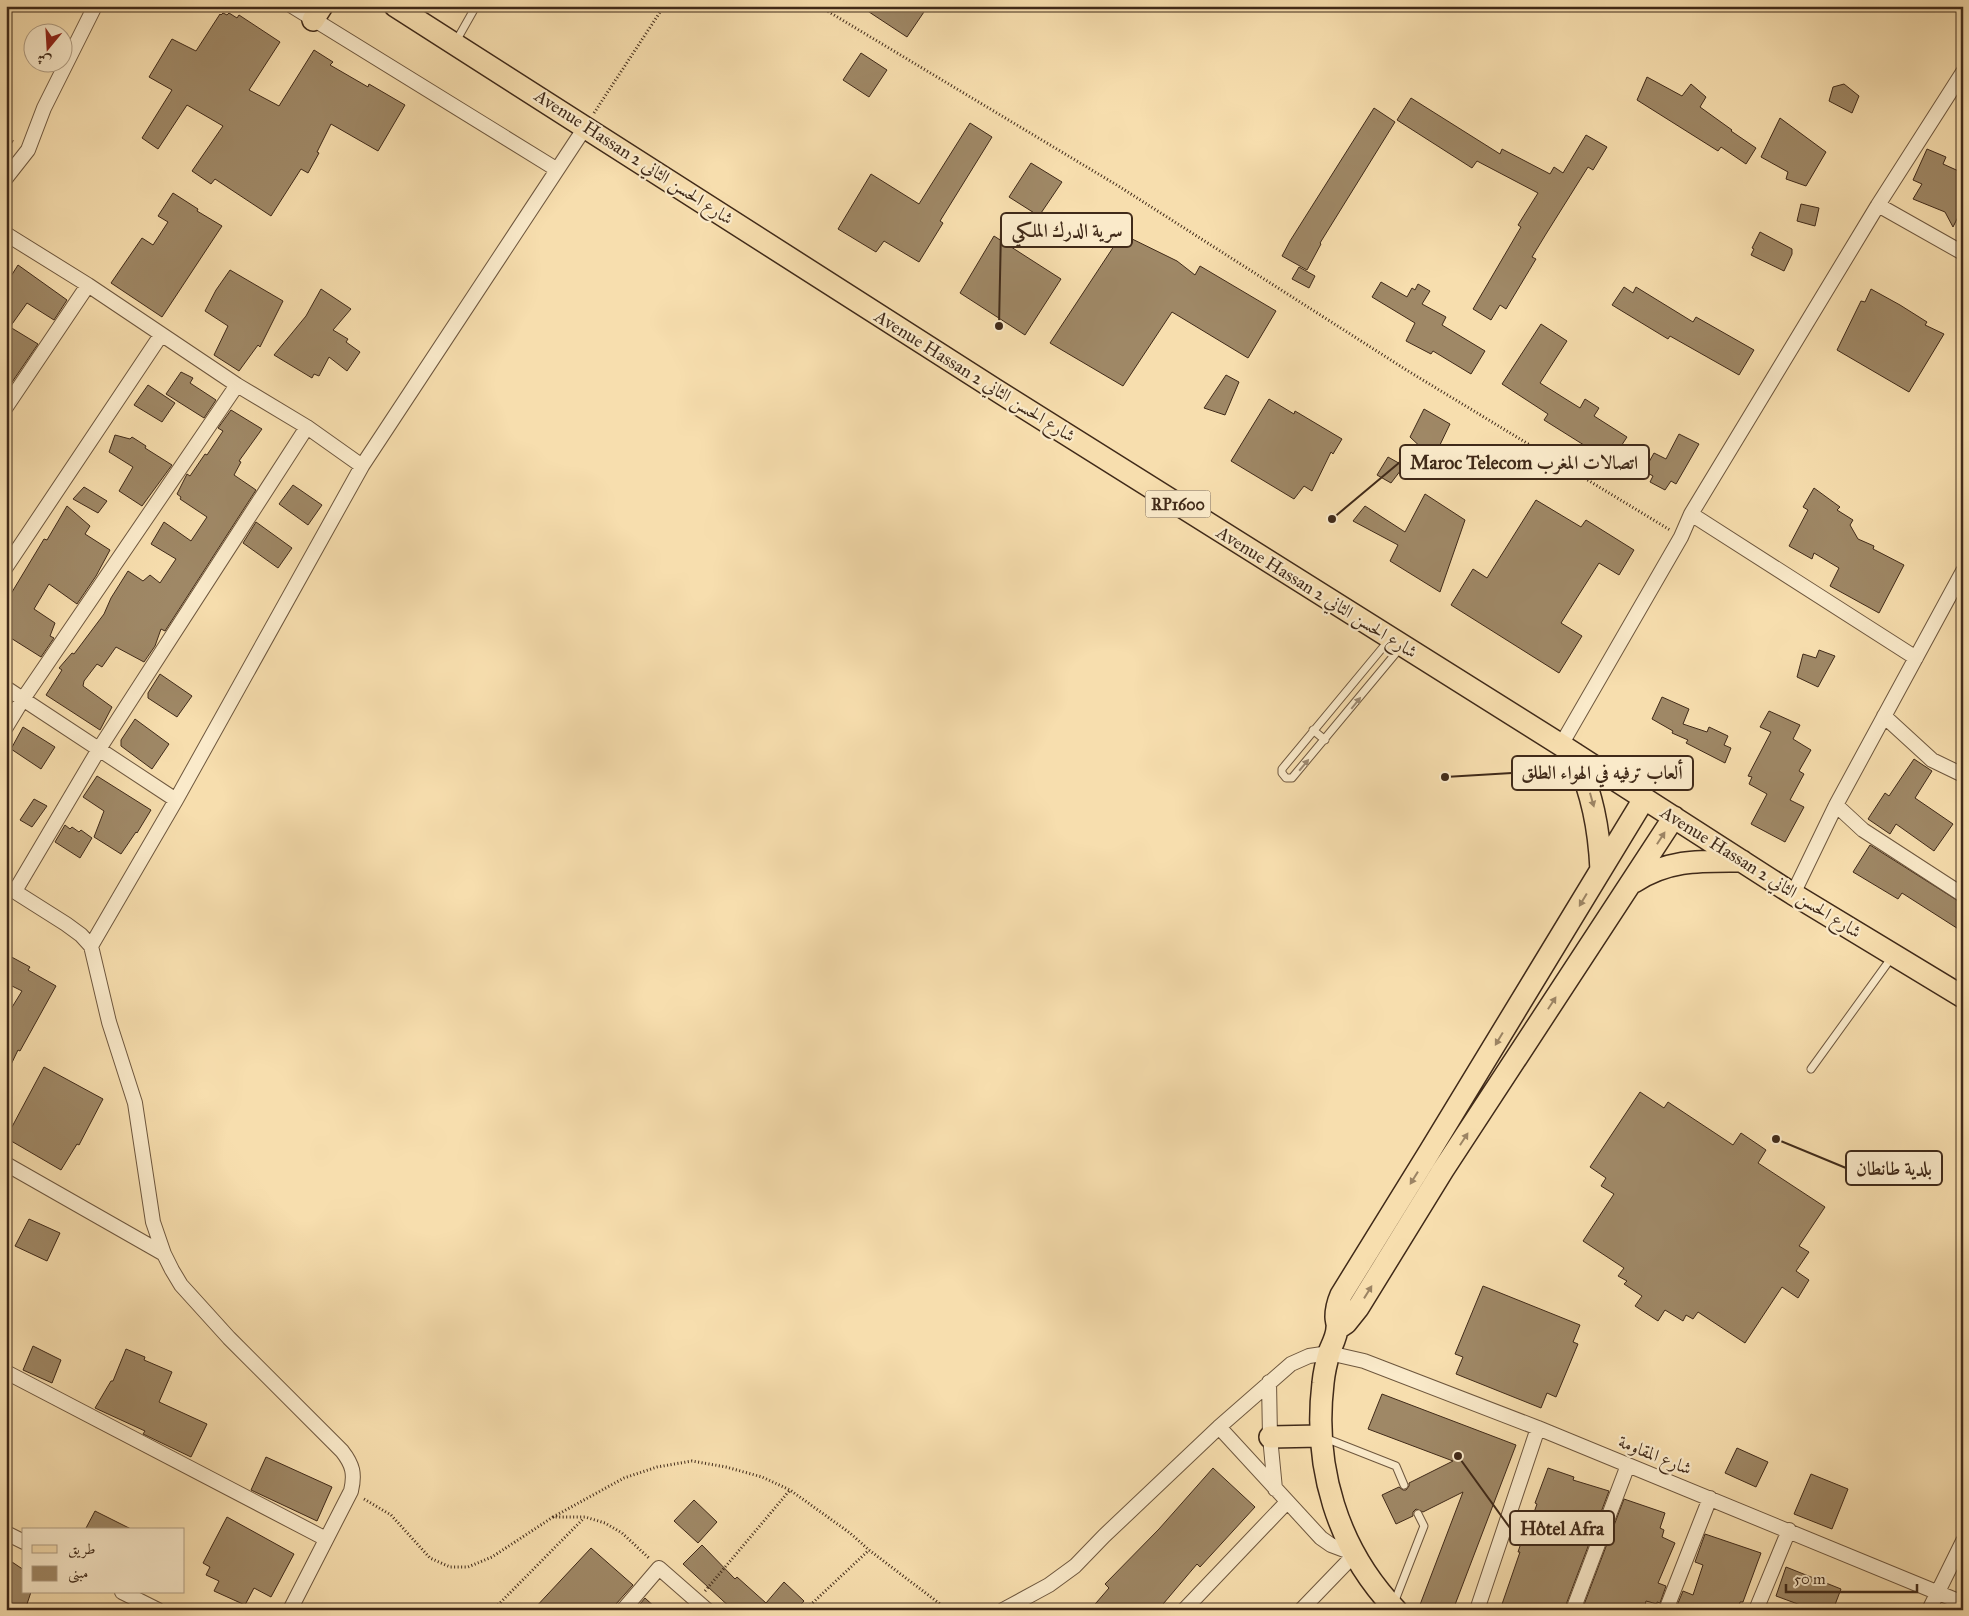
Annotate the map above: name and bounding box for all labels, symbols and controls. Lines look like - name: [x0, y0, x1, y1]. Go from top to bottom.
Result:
- north arrow: [22, 22, 72, 72]
- text: ش: [35, 50, 53, 70]
- street label: Avenue Hassan 2 شارع الحسن الثاني: [527, 84, 738, 233]
- callout: سرية الدرك الملكي: [1001, 213, 1132, 247]
- text: سرية الدرك الملكي: [1012, 219, 1122, 248]
- street label: Avenue Hassan 2 شارع الحسن الثاني: [868, 305, 1079, 450]
- callout: Maroc Telecom اتصالات المغرب: [1400, 445, 1649, 479]
- text: Maroc Telecom اتصالات المغرب: [1410, 451, 1638, 475]
- road number: RP1600: [1146, 490, 1210, 518]
- street label: Avenue Hassan 2 شارع الحسن الثاني: [1210, 521, 1421, 666]
- one-way arrow: [1350, 696, 1361, 709]
- callout: ألعاب ترفيه في الهواء الطلق: [1512, 756, 1693, 790]
- one-way arrow: [1298, 759, 1310, 771]
- text: ألعاب ترفيه في الهواء الطلق: [1521, 759, 1683, 788]
- one-way arrow: [1588, 792, 1596, 807]
- street label: Avenue Hassan 2 شارع الحسن الثاني: [1654, 801, 1865, 946]
- one-way arrow: [1656, 831, 1665, 845]
- one-way arrow: [1578, 894, 1587, 907]
- one-way arrow: [1548, 996, 1557, 1010]
- one-way arrow: [1494, 1033, 1503, 1046]
- one-way arrow: [1459, 1132, 1468, 1146]
- callout: بلدية طانطان: [1846, 1151, 1942, 1185]
- text: بلدية طانطان: [1856, 1157, 1932, 1180]
- one-way arrow: [1409, 1171, 1419, 1184]
- one-way arrow: [1363, 1285, 1372, 1298]
- street label: شارع المقاومة: [1614, 1430, 1695, 1483]
- callout: Hôtel Afra: [1510, 1511, 1614, 1545]
- text: Hôtel Afra: [1520, 1517, 1605, 1540]
- legend: [22, 1528, 185, 1594]
- text: طريق: [68, 1540, 95, 1559]
- scale bar: [1786, 1561, 1918, 1593]
- text: مبنى: [68, 1564, 88, 1584]
- text: 50 m: [1794, 1570, 1826, 1588]

